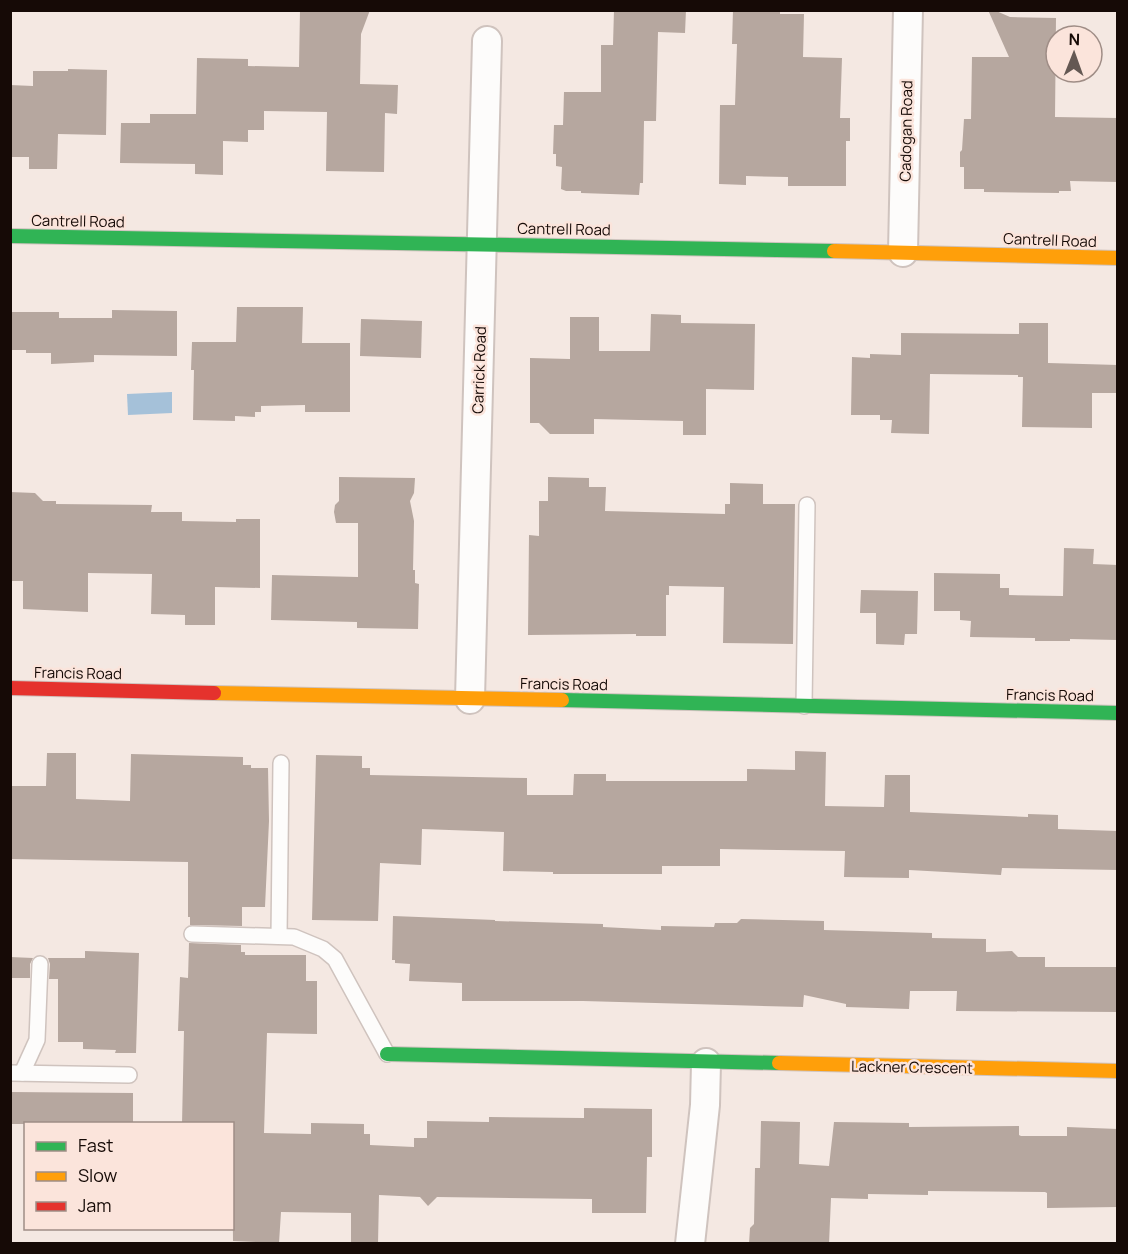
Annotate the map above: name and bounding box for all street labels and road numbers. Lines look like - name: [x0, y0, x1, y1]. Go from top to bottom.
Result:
- street label: Cadogan Road: [895, 80, 917, 182]
- street label: Cantrell Road: [31, 210, 125, 232]
- street label: Cantrell Road: [517, 218, 611, 240]
- street label: Cantrell Road: [1003, 228, 1097, 252]
- street label: Carrick Road: [467, 326, 491, 414]
- street label: Francis Road: [34, 662, 122, 684]
- street label: Francis Road: [520, 673, 608, 695]
- street label: Francis Road: [1006, 684, 1094, 706]
- street label: Lackner Crescent: [851, 1055, 973, 1079]

